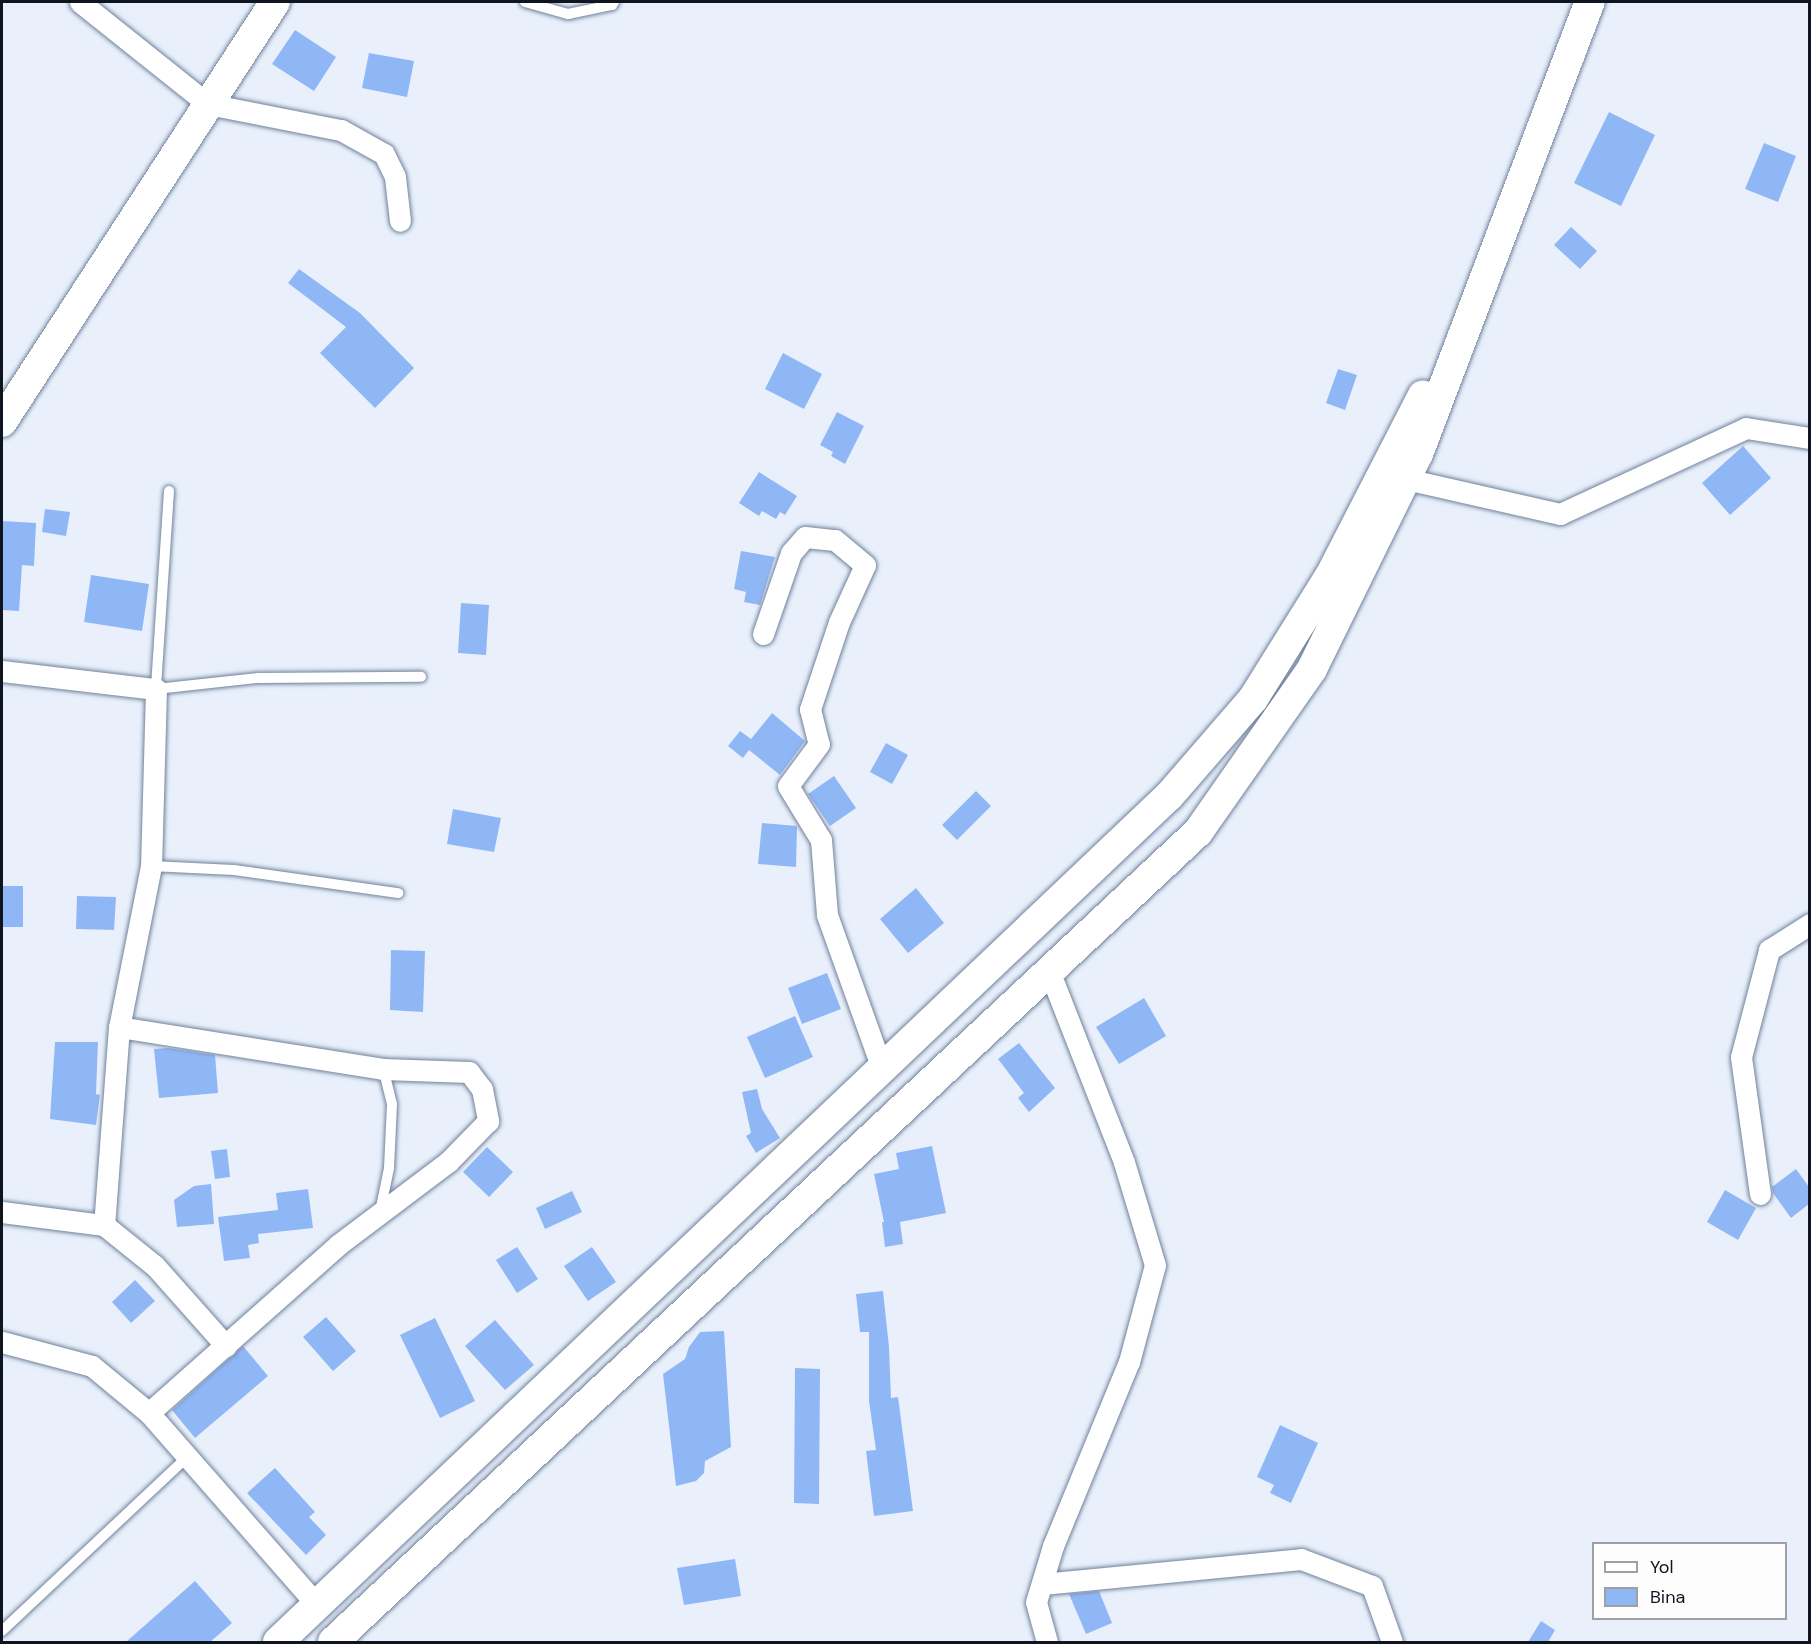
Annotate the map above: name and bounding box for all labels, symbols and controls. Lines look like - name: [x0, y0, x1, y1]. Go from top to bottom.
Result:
- legend: [1592, 1542, 1787, 1620]
- text: Yol: [1650, 1555, 1674, 1579]
- text: Bina: [1650, 1585, 1685, 1609]

